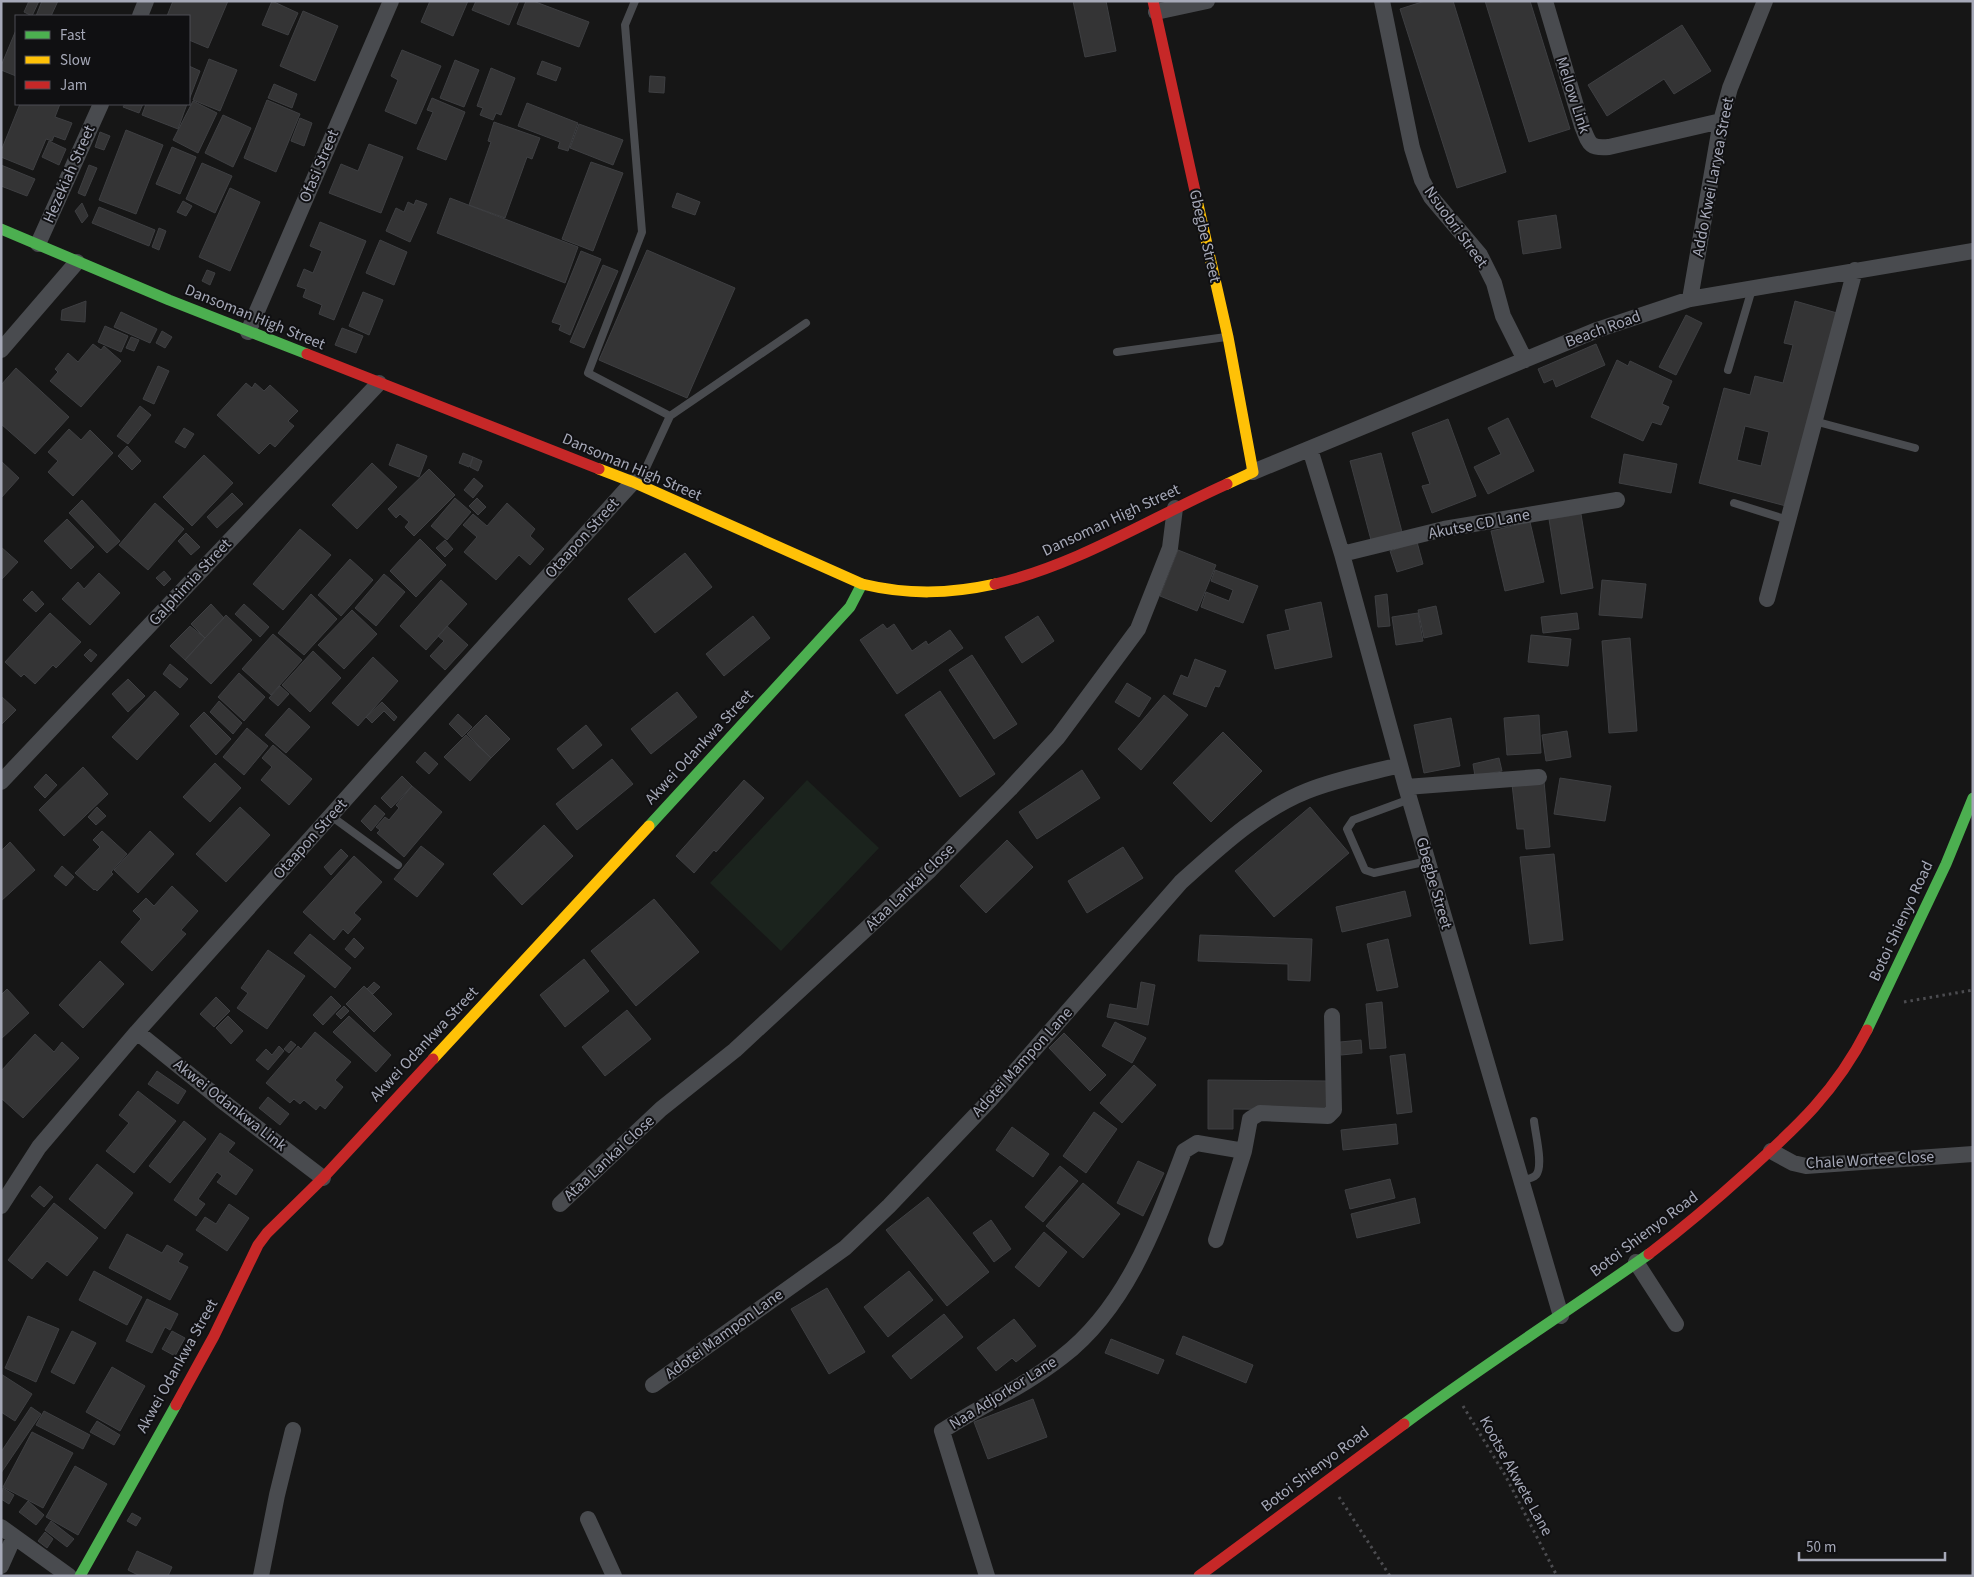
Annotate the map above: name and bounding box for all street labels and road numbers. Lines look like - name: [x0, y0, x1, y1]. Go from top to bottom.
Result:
- street label: Mellow Link: [1550, 54, 1596, 136]
- street label: Addo Kwei Laryea Street: [1687, 95, 1739, 259]
- street label: Hezekiah Street: [38, 121, 101, 226]
- street label: Ofasi Street: [294, 126, 344, 206]
- street label: Nsuobri Street: [1419, 182, 1493, 273]
- street label: Gbegbe Street: [1184, 187, 1226, 285]
- street label: Dansoman High Street: [181, 279, 329, 355]
- street label: Beach Road: [1562, 305, 1644, 353]
- street label: Dansoman High Street: [559, 428, 706, 507]
- street label: Dansoman High Street: [1038, 478, 1184, 562]
- street label: Otaapon Street: [540, 493, 624, 583]
- street label: Akutse CD Lane: [1426, 503, 1532, 545]
- street label: Galphimia Street: [144, 533, 237, 630]
- street label: Akwei Odankwa Street: [640, 684, 759, 809]
- street label: Otaapon Street: [268, 794, 352, 884]
- street label: Gbegbe Street: [1410, 834, 1458, 932]
- street label: Ataa Lankai Close: [860, 838, 960, 936]
- street label: Botoi Shienyo Road: [1863, 857, 1939, 985]
- street label: Akwei Odankwa Street: [365, 981, 484, 1106]
- street label: Adotei Mampon Lane: [967, 1002, 1077, 1122]
- street label: Akwei Odankwa Link: [169, 1054, 291, 1156]
- street label: Ataa Lankai Close: [559, 1110, 659, 1206]
- street label: Chale Wortee Close: [1805, 1146, 1935, 1174]
- street label: Botoi Shienyo Road: [1585, 1186, 1703, 1282]
- street label: Adotei Mampon Lane: [660, 1284, 788, 1384]
- street label: Akwei Odankwa Street: [131, 1295, 223, 1437]
- street label: Naa Adjorkor Lane: [945, 1351, 1061, 1435]
- street label: Kootse Akwete Lane: [1474, 1412, 1558, 1540]
- street label: Botoi Shienyo Road: [1256, 1421, 1374, 1517]

